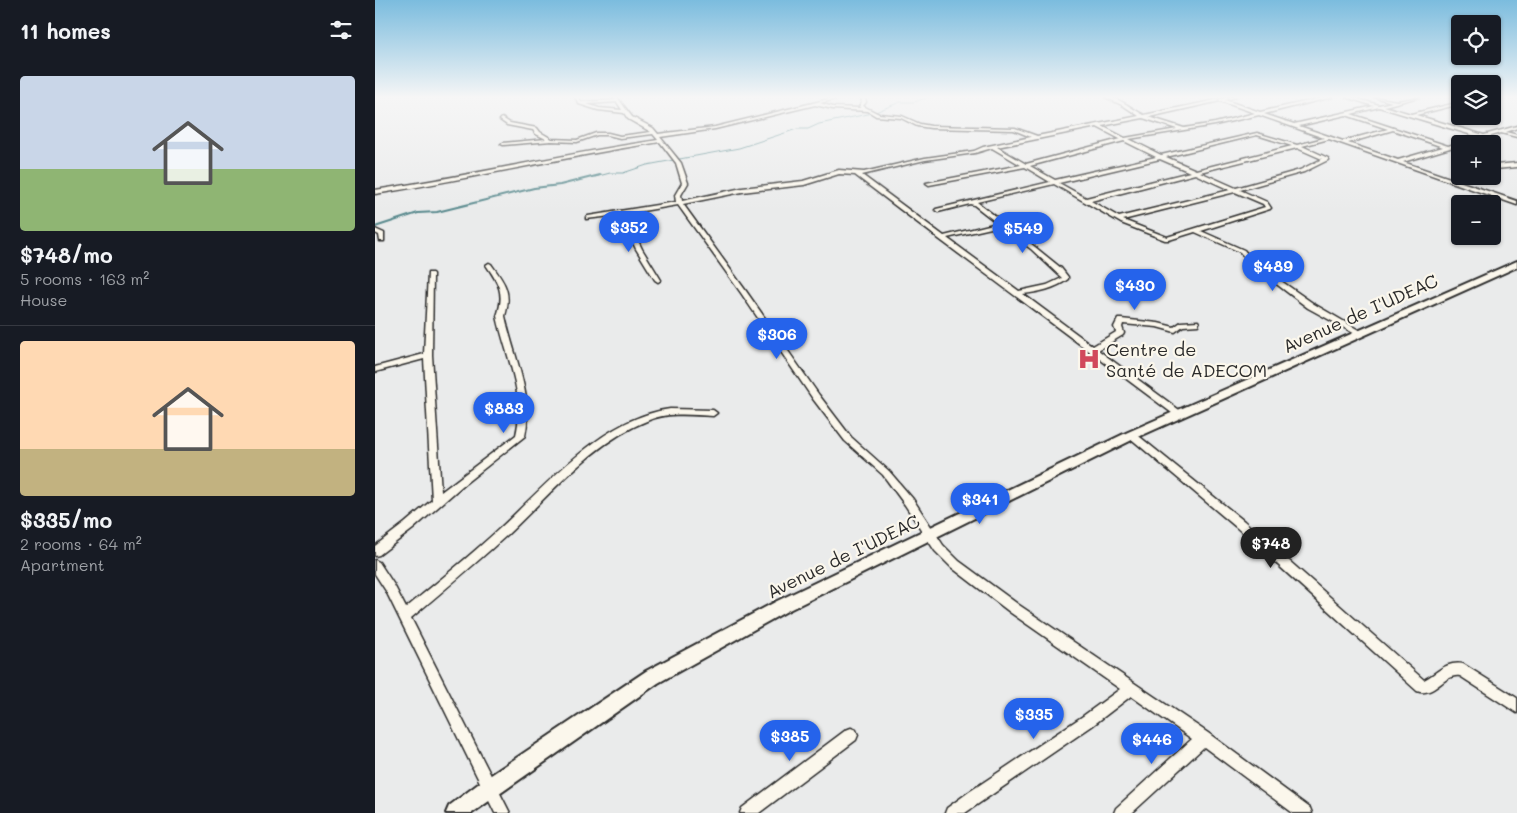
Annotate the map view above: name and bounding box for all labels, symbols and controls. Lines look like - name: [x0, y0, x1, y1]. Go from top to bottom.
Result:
- map controls: [1451, 15, 1501, 245]
- button: locate: [1451, 15, 1501, 65]
- icon: filters: [327, 16, 355, 44]
- text: 11 homes: [20, 17, 111, 44]
- button: layers: [1451, 75, 1501, 125]
- icon: home: [143, 108, 233, 198]
- button: +: [1451, 135, 1501, 185]
- button: −: [1451, 195, 1501, 245]
- pin: $352: [599, 210, 659, 253]
- pin: $549: [993, 212, 1053, 254]
- text: $352: [610, 216, 648, 237]
- text: $549: [1004, 217, 1043, 238]
- text: $748/mo: [20, 241, 113, 268]
- pin: $489: [1243, 250, 1303, 292]
- text: $489: [1253, 255, 1293, 276]
- text: 5 rooms · 163 m²: [20, 268, 149, 289]
- pin: $430: [1105, 268, 1165, 311]
- street label: Avenue de I'UDEAC: [1279, 268, 1441, 358]
- text: $430: [1115, 274, 1155, 295]
- text: House: [20, 289, 67, 310]
- pin: $306: [747, 318, 807, 360]
- text: $306: [757, 323, 797, 344]
- place label: Centre de Santé de ADECOM: [1106, 337, 1267, 382]
- hospital icon: Centre de Santé de ADECOM: [1076, 346, 1102, 372]
- icon: home: [143, 374, 233, 464]
- pin: $883: [474, 392, 534, 434]
- text: $883: [484, 397, 524, 418]
- pin: $341: [950, 482, 1010, 525]
- text: $341: [962, 488, 998, 509]
- text: $335/mo: [20, 506, 112, 533]
- street label: Avenue de I'UDEAC: [763, 509, 923, 603]
- pin: $748: [1241, 526, 1301, 569]
- text: $748: [1252, 532, 1290, 553]
- text: 2 rooms · 64 m²: [20, 533, 142, 554]
- text: Apartment: [20, 554, 105, 575]
- pin: $335: [1004, 698, 1064, 740]
- text: $335: [1015, 703, 1053, 724]
- pin: $385: [760, 720, 820, 762]
- pin: $446: [1122, 722, 1182, 765]
- text: $385: [771, 725, 809, 746]
- text: $446: [1132, 728, 1172, 749]

